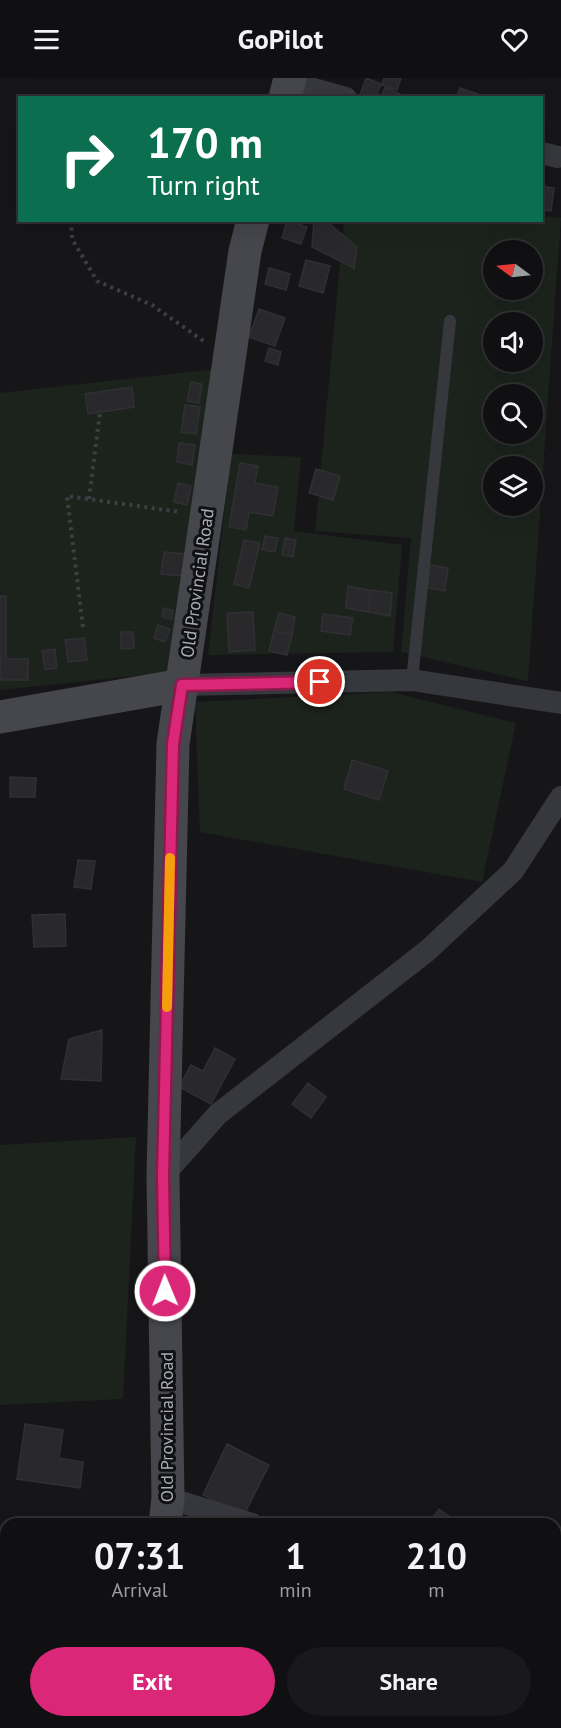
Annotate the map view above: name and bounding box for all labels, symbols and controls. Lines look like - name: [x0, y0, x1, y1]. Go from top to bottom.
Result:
- text: GoPilot: [238, 22, 323, 56]
- icon: menu: [30, 23, 63, 56]
- icon: heart: [498, 23, 531, 56]
- text: 170 m: [147, 115, 263, 170]
- icon: right: [48, 120, 126, 198]
- text: Turn right: [147, 168, 260, 202]
- north arrow: [483, 240, 543, 300]
- map controls: [483, 240, 543, 516]
- button: sound: [483, 312, 543, 372]
- button: search: [483, 384, 543, 444]
- button: layers: [483, 456, 543, 516]
- street label: Old Provincial Road: [175, 507, 219, 659]
- pin: [294, 656, 345, 707]
- icon: arrive: [303, 665, 336, 698]
- position arrow: [133, 1259, 197, 1323]
- street label: Old Provincial Road: [155, 1352, 178, 1502]
- text: 07:31: [94, 1532, 185, 1579]
- text: 1: [285, 1532, 306, 1579]
- text: 210: [406, 1532, 467, 1579]
- text: Arrival: [112, 1577, 168, 1603]
- text: min: [279, 1577, 312, 1603]
- text: m: [428, 1577, 445, 1603]
- button: Exit: [30, 1647, 275, 1716]
- button: Share: [287, 1647, 531, 1716]

